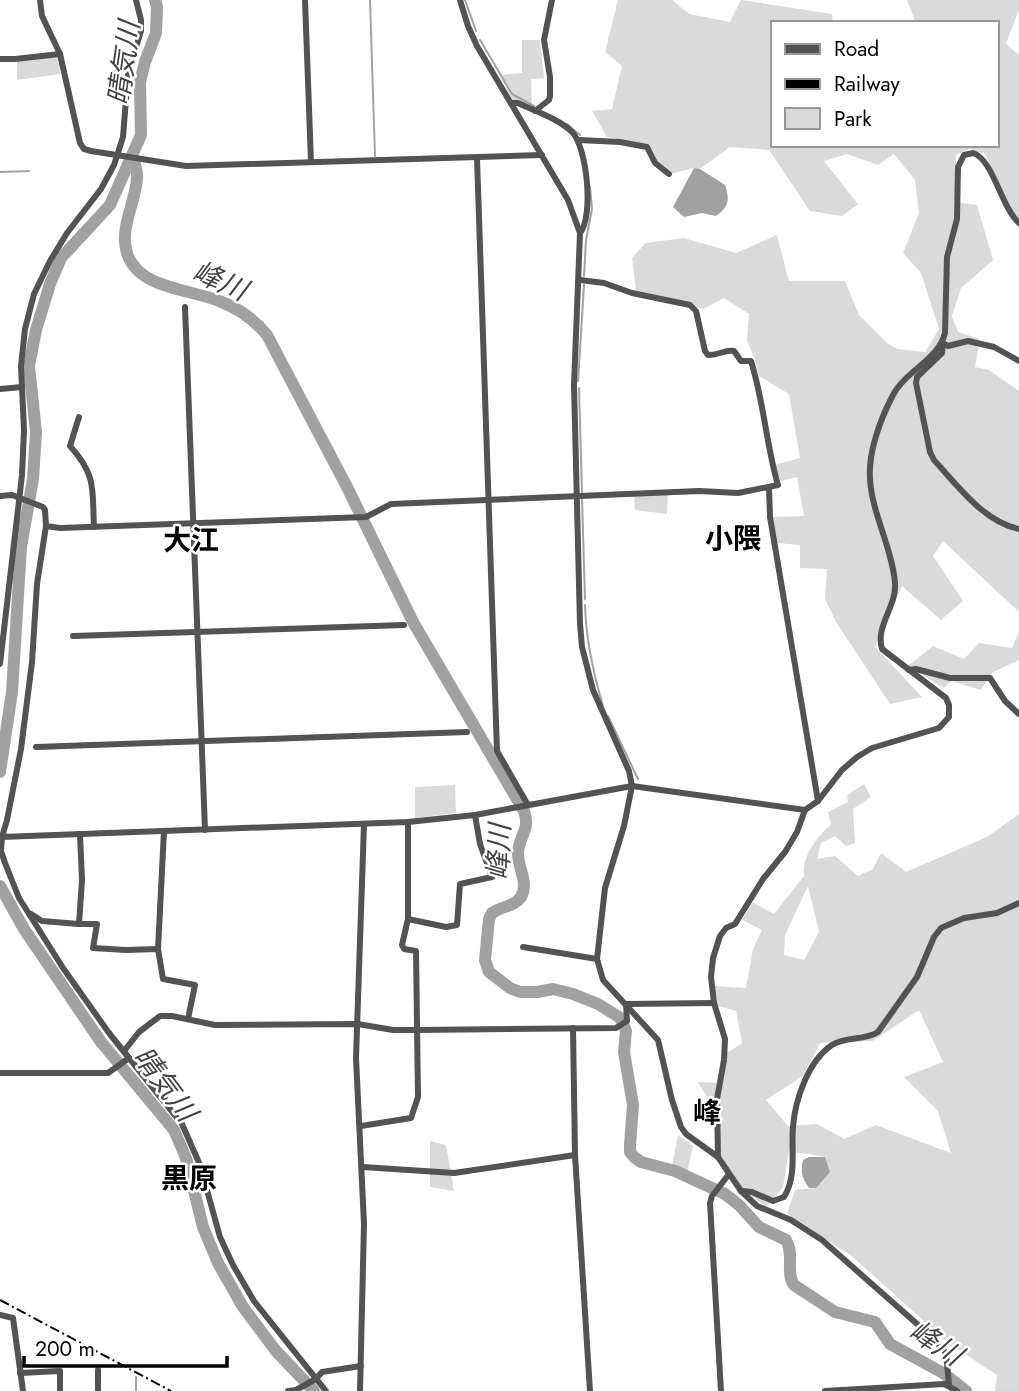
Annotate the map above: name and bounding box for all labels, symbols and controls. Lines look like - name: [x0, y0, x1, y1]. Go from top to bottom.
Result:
- water label: 晴気川: [98, 16, 151, 107]
- legend: [771, 21, 998, 147]
- text: Road: [834, 34, 879, 64]
- text: Railway: [834, 69, 900, 99]
- text: Park: [834, 104, 872, 134]
- water label: 峰川: [186, 251, 257, 312]
- district label: 小隈: [705, 518, 761, 559]
- district label: 大江: [163, 520, 219, 561]
- water label: 峰川: [478, 820, 521, 881]
- water label: 晴気川: [123, 1038, 208, 1132]
- district label: 峰: [693, 1092, 721, 1133]
- district label: 黒原: [161, 1158, 217, 1199]
- water label: 峰川: [901, 1311, 973, 1377]
- scale bar: [24, 1324, 228, 1368]
- text: 200 m: [35, 1334, 95, 1364]

